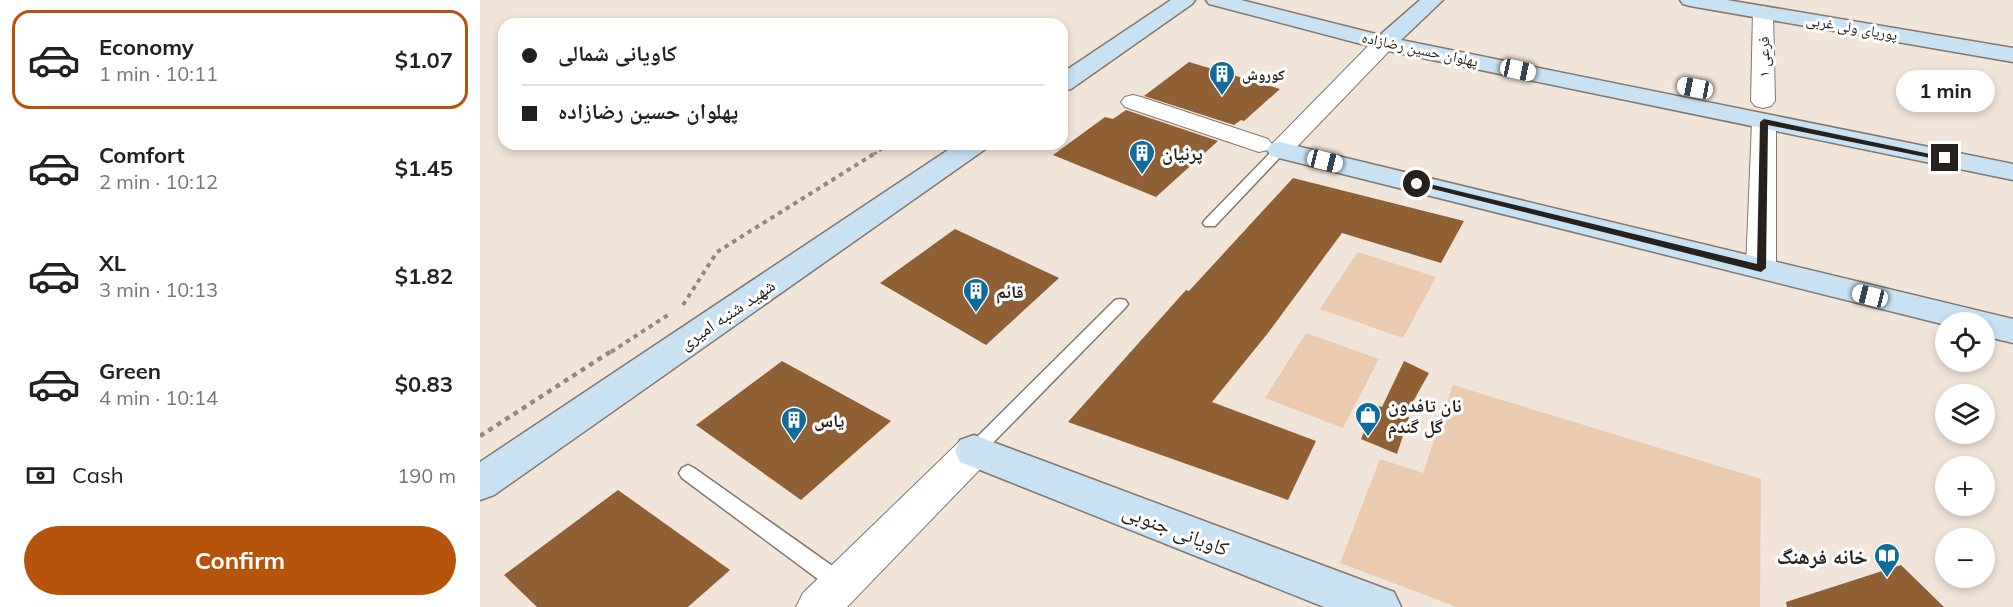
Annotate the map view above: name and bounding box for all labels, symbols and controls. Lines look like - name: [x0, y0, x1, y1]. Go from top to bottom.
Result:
- street label: پوریای ولی غربی: [1805, 10, 1899, 45]
- street label: پهلوان حسین رضازاده: [1360, 27, 1480, 72]
- icon: car: [27, 33, 81, 87]
- text: Economy: [99, 33, 194, 61]
- street label: فرعی ۱: [1754, 37, 1774, 77]
- text: کاویانی شمالی: [558, 39, 677, 67]
- text: $1.07: [395, 46, 453, 74]
- car: [1499, 57, 1537, 83]
- building icon: کوروش: [1207, 59, 1237, 97]
- text: 1 min · 10:11: [99, 61, 218, 86]
- place label: کوروش: [1242, 65, 1285, 84]
- callout: 1 min: [1896, 71, 1994, 113]
- car: [1676, 76, 1714, 100]
- text: 1 min: [1919, 78, 1972, 103]
- text: پهلوان حسین رضازاده: [558, 97, 738, 125]
- building icon: پرنیان: [1127, 138, 1157, 176]
- icon: car: [27, 141, 81, 195]
- text: Comfort: [99, 141, 185, 169]
- place label: پرنیان: [1162, 142, 1203, 165]
- route end: [1931, 144, 1958, 171]
- car: [1305, 148, 1345, 174]
- text: $1.45: [395, 154, 453, 182]
- text: 2 min · 10:12: [99, 169, 218, 194]
- route start: [1403, 170, 1430, 197]
- icon: car: [27, 249, 81, 303]
- text: XL: [99, 249, 126, 277]
- text: $1.82: [395, 262, 453, 290]
- street label: شهید شنبه امیری: [675, 273, 779, 355]
- building icon: قائم: [961, 276, 991, 314]
- text: 3 min · 10:13: [99, 277, 218, 302]
- place label: قائم: [996, 280, 1024, 304]
- car: [1850, 283, 1890, 309]
- map controls: [1935, 312, 1995, 588]
- button: locate: [1935, 312, 1995, 372]
- icon: car: [27, 357, 81, 411]
- text: Green: [99, 357, 161, 385]
- text: $0.83: [395, 370, 453, 398]
- button: layers: [1935, 384, 1995, 444]
- text: 4 min · 10:14: [99, 385, 218, 410]
- place label: نان تافدون گل گندم: [1388, 394, 1462, 439]
- shop icon: نان تافدون گل گندم: [1353, 400, 1383, 438]
- building icon: یاس: [779, 405, 809, 443]
- place label: یاس: [814, 409, 844, 432]
- button: +: [1935, 456, 1995, 516]
- icon: cash: [24, 459, 57, 492]
- text: Cash: [72, 461, 124, 489]
- text: 190 m: [397, 463, 456, 488]
- street label: کاویانی جنوبی: [1119, 497, 1233, 562]
- button: Confirm: [24, 526, 456, 595]
- button: −: [1935, 528, 1995, 588]
- library icon: خانه فرهنگ: [1872, 541, 1902, 579]
- place label: خانه فرهنگ: [1777, 543, 1868, 569]

